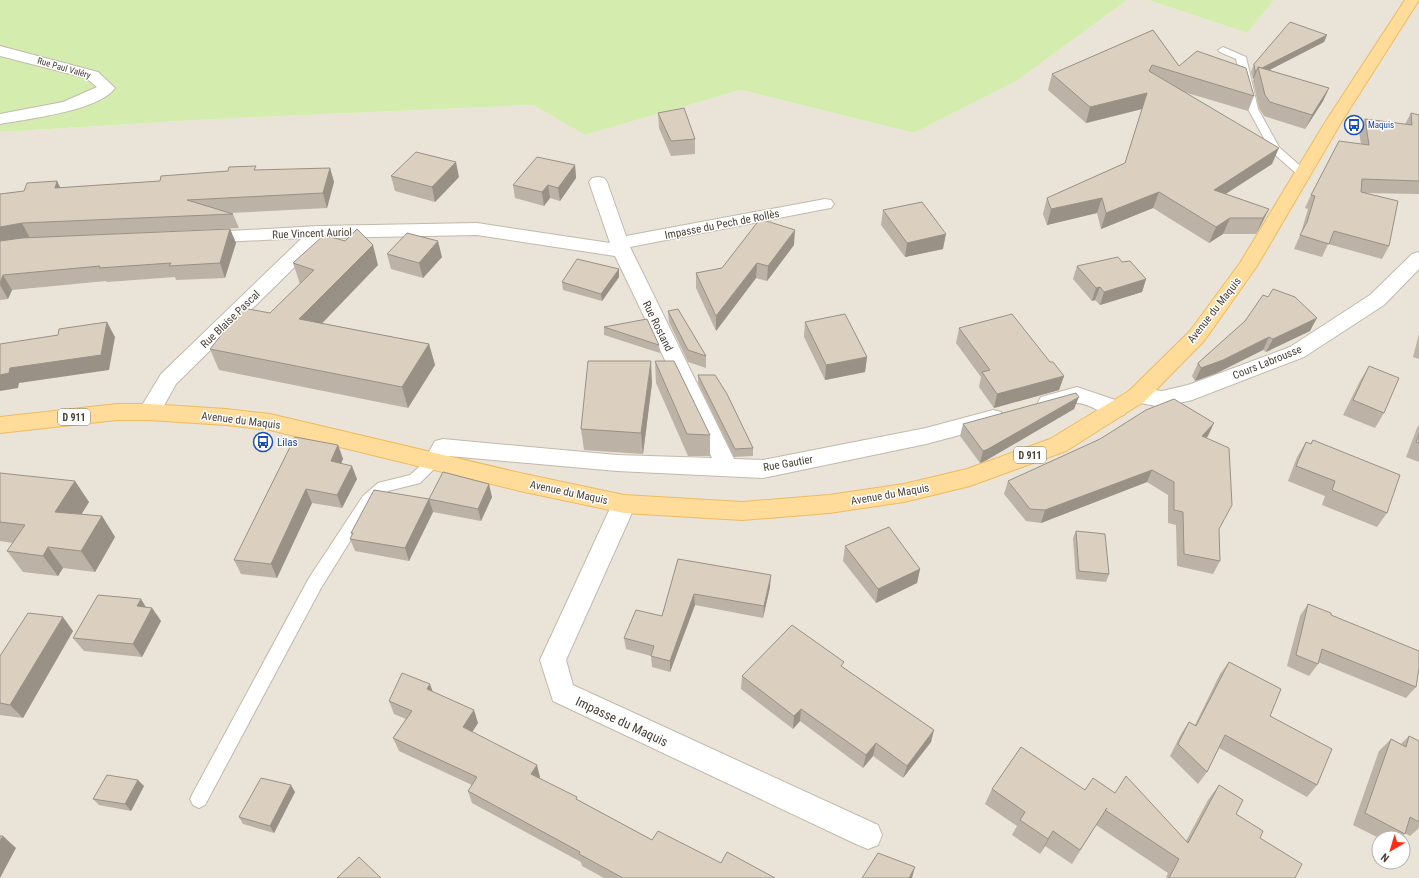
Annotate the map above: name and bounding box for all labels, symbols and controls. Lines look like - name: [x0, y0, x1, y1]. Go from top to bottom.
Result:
- street label: Rue Paul Valéry: [36, 56, 92, 80]
- bus stop icon: Maquis: [1343, 114, 1365, 136]
- place label: Maquis: [1368, 120, 1394, 130]
- street label: Impasse du Pech de Rollès: [664, 207, 781, 242]
- street label: Rue Vincent Auriol: [272, 226, 352, 241]
- street label: Avenue du Maquis: [1185, 275, 1244, 346]
- street label: Rue Blaise Pascal: [198, 288, 263, 351]
- street label: Rue Rostand: [640, 299, 675, 354]
- street label: Cours Labrousse: [1231, 343, 1304, 382]
- road number: D 911: [58, 409, 90, 425]
- street label: Avenue du Maquis: [201, 409, 281, 432]
- bus stop icon: Lilas: [252, 431, 274, 453]
- place label: Lilas: [277, 436, 298, 449]
- road number: D 911: [1014, 447, 1046, 463]
- street label: Rue Gautier: [762, 453, 815, 474]
- street label: Avenue du Maquis: [529, 478, 609, 507]
- street label: Avenue du Maquis: [850, 481, 930, 508]
- street label: Impasse du Maquis: [573, 694, 670, 749]
- north arrow: [1371, 830, 1411, 870]
- text: N: [1378, 850, 1392, 865]

